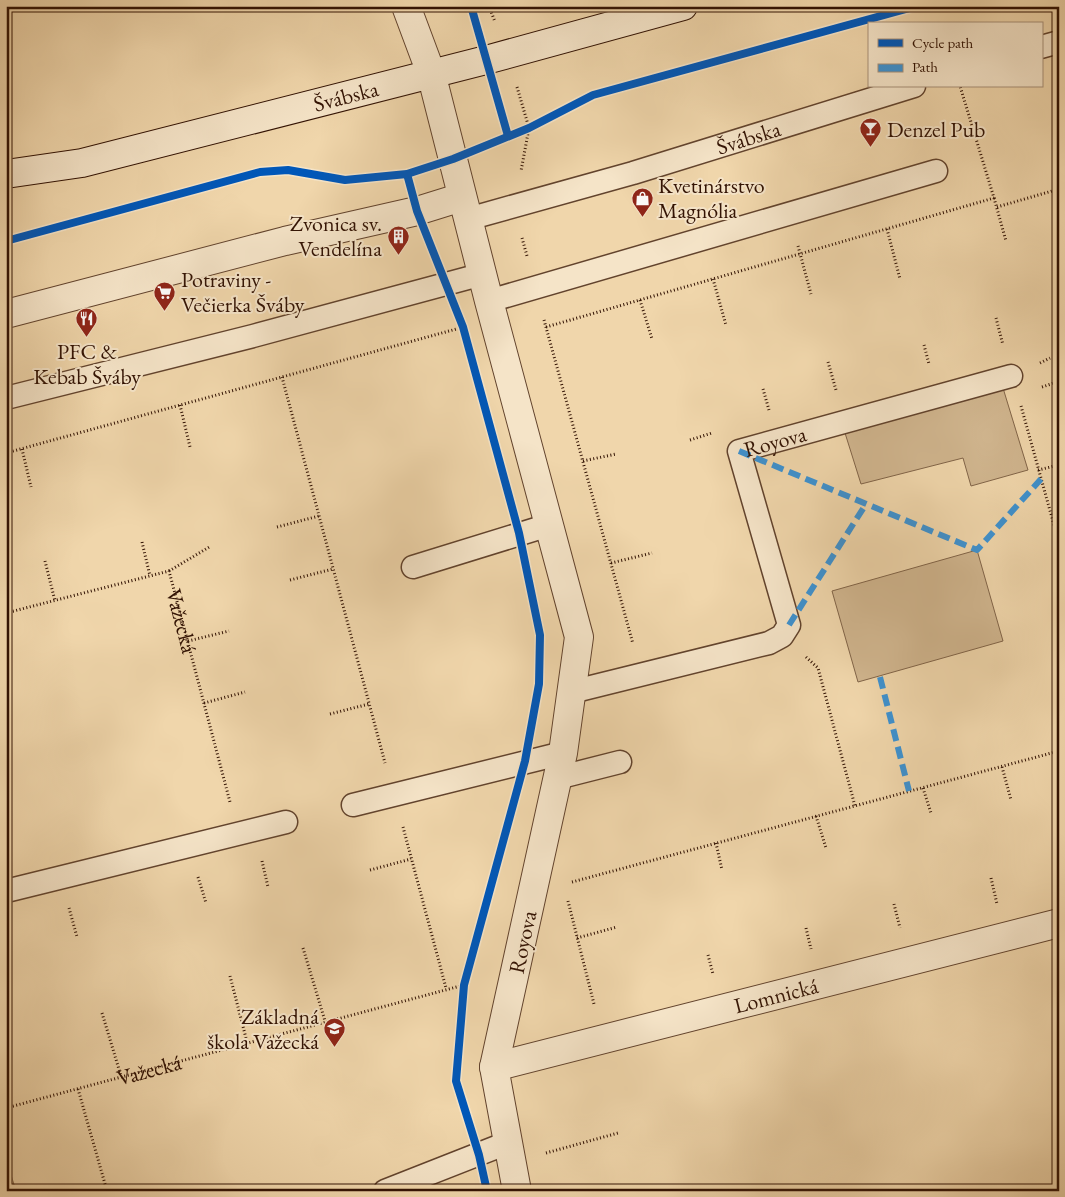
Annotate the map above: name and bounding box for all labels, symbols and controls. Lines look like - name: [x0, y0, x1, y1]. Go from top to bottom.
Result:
- legend: [868, 22, 1042, 88]
- text: Cycle path: [912, 33, 974, 52]
- text: Path: [912, 57, 938, 76]
- street label: Švábska: [310, 74, 382, 118]
- street label: Švábska: [713, 114, 784, 161]
- place label: Denzel Pub: [887, 115, 985, 144]
- bar icon: Denzel Pub: [859, 117, 883, 148]
- place label: Kvetinárstvo Magnólia: [658, 171, 765, 225]
- shop icon: Kvetinárstvo Magnólia: [630, 186, 654, 217]
- place label: Zvonica sv. Vendelína: [290, 209, 382, 263]
- building icon: Zvonica sv. Vendelína: [386, 224, 410, 255]
- place label: Potraviny - Večierka Šváby: [181, 265, 305, 319]
- supermarket icon: Potraviny - Večierka Šváby: [153, 280, 177, 311]
- restaurant icon: PFC & Kebab Šváby: [75, 306, 99, 337]
- place label: PFC & Kebab Šváby: [33, 337, 141, 391]
- street label: Royova: [740, 419, 810, 464]
- street label: Važecká: [159, 586, 204, 657]
- street label: Royova: [502, 908, 543, 976]
- street label: Lomnická: [731, 971, 822, 1020]
- place label: Základná škola Važecká: [207, 1002, 319, 1056]
- school or university icon: Základná škola Važecká: [323, 1017, 347, 1048]
- street label: Važecká: [114, 1048, 185, 1093]

